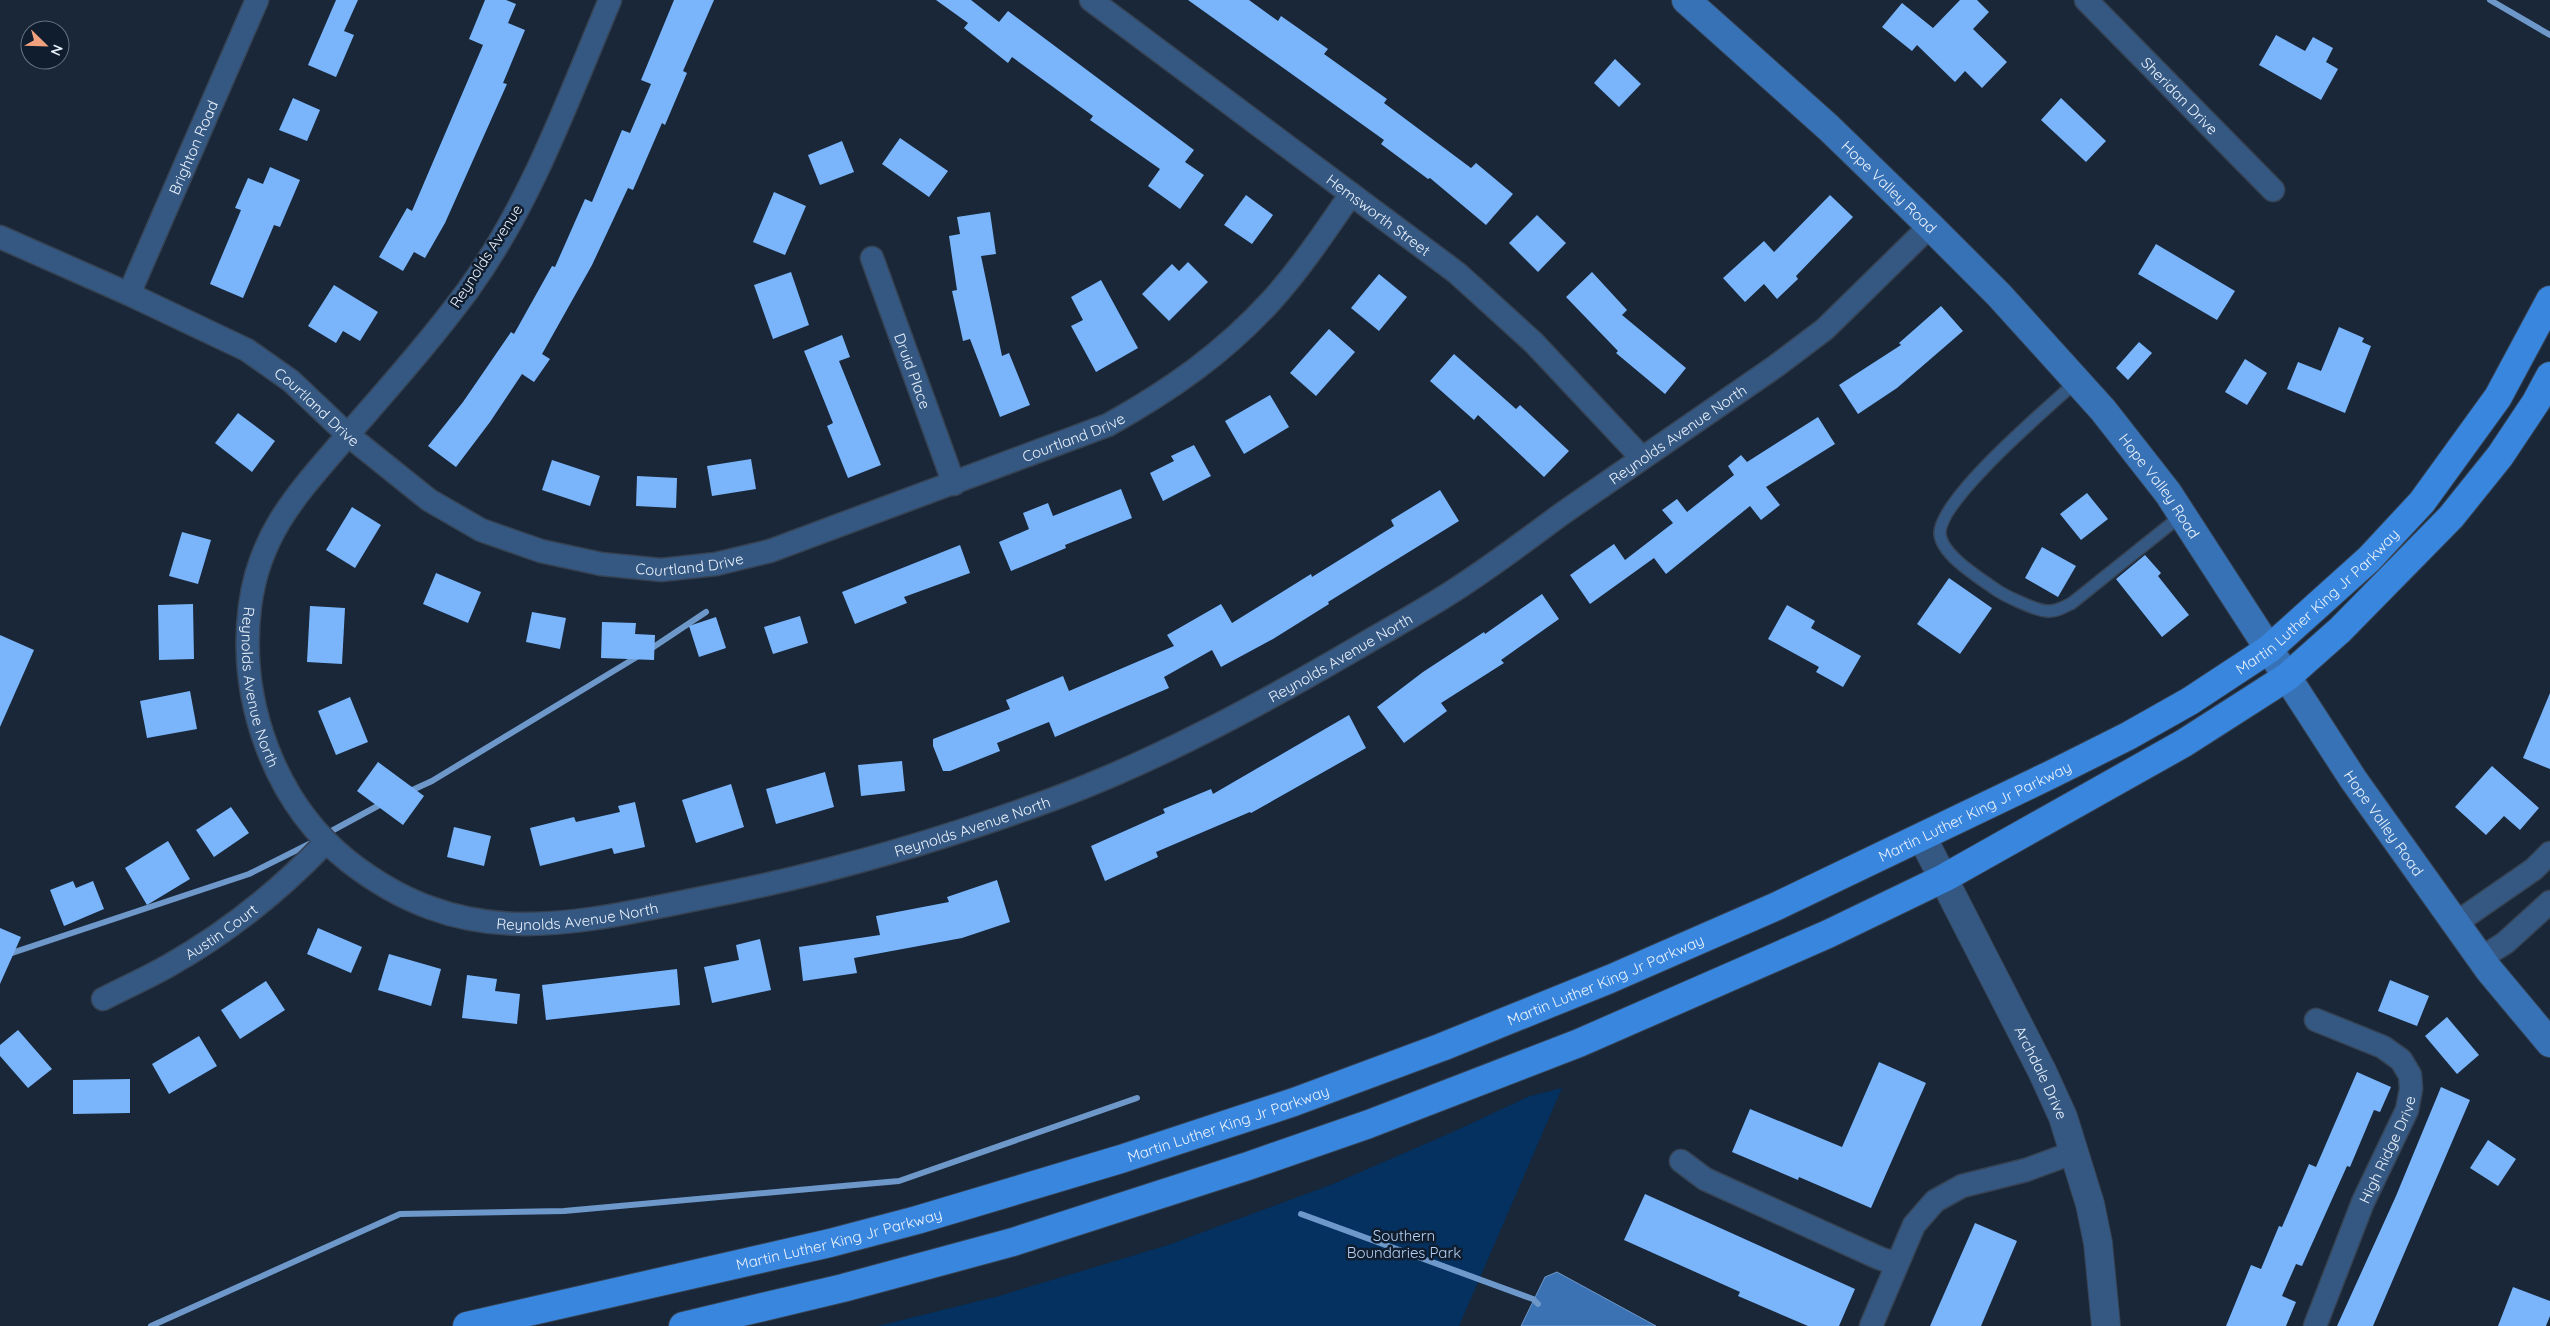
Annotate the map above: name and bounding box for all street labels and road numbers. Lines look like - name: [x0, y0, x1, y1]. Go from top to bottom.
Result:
- street label: Sheridan Drive: [2138, 53, 2222, 138]
- street label: Brighton Road: [164, 97, 222, 197]
- street label: Hope Valley Road: [1838, 136, 1941, 237]
- street label: Hemsworth Street: [1323, 170, 1435, 260]
- street label: Reynolds Avenue: [446, 201, 526, 311]
- street label: Druid Place: [890, 330, 935, 411]
- street label: Courtland Drive: [271, 363, 364, 450]
- street label: Reynolds Avenue North: [1605, 380, 1750, 488]
- street label: Courtland Drive: [1019, 408, 1128, 466]
- street label: Hope Valley Road: [2115, 429, 2204, 542]
- street label: Martin Luther King Jr Parkway: [2232, 524, 2402, 678]
- street label: Courtland Drive: [635, 548, 745, 580]
- street label: Reynolds Avenue North: [238, 606, 283, 770]
- street label: Reynolds Avenue North: [1265, 609, 1416, 706]
- street label: Martin Luther King Jr Parkway: [1875, 757, 2074, 866]
- street label: Hope Valley Road: [2340, 766, 2428, 879]
- street label: Reynolds Avenue North: [892, 792, 1053, 860]
- street label: Reynolds Avenue North: [496, 898, 660, 934]
- street label: Austin Court: [181, 899, 261, 964]
- street label: Martin Luther King Jr Parkway: [1504, 930, 1707, 1029]
- street label: Archdale Drive: [2011, 1022, 2072, 1122]
- street label: Martin Luther King Jr Parkway: [1125, 1080, 1331, 1166]
- street label: High Ridge Drive: [2354, 1094, 2419, 1206]
- street label: Martin Luther King Jr Parkway: [734, 1204, 944, 1274]

